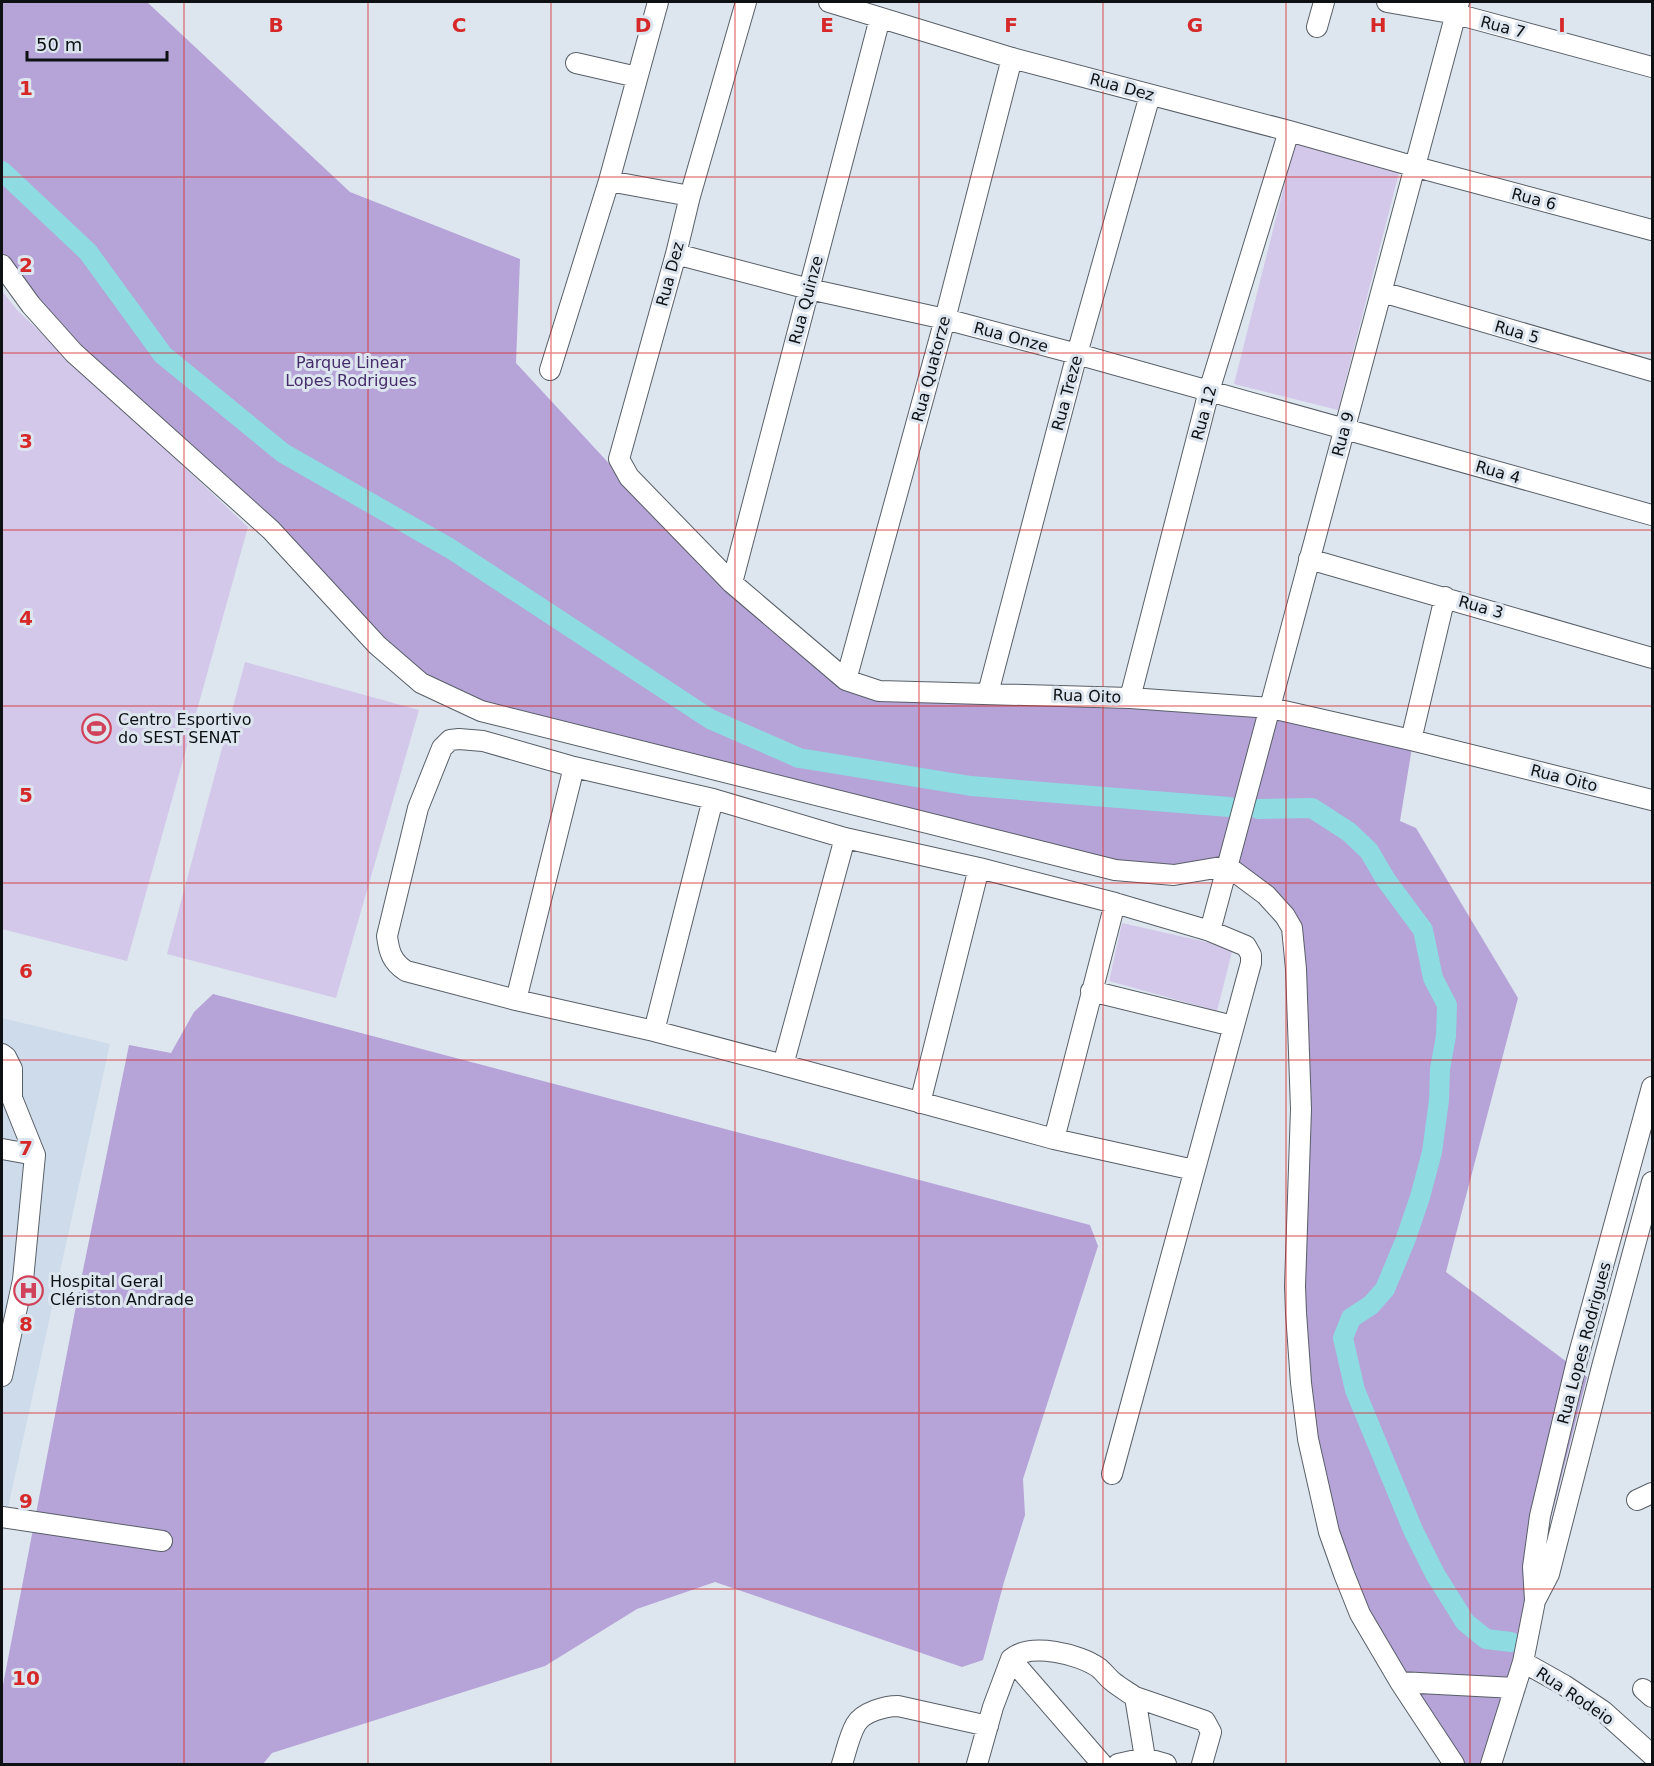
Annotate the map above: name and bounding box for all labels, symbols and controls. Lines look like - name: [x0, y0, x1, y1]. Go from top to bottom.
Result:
- street label: Rua 7: [1479, 12, 1527, 42]
- text: B: [268, 13, 284, 37]
- text: C: [452, 13, 466, 37]
- text: D: [635, 13, 651, 37]
- text: E: [820, 13, 834, 37]
- text: F: [1004, 13, 1018, 37]
- text: G: [1187, 13, 1203, 37]
- text: H: [1370, 13, 1386, 37]
- text: I: [1558, 13, 1566, 37]
- scale bar: [27, 24, 166, 62]
- text: 50 m: [36, 34, 82, 55]
- street label: Rua Dez: [1088, 69, 1156, 105]
- text: 1: [19, 76, 33, 100]
- street label: Rua 6: [1510, 184, 1558, 214]
- street label: Rua Dez: [652, 240, 688, 308]
- text: 2: [19, 253, 33, 277]
- street label: Rua Quinze: [785, 254, 827, 346]
- street label: Rua Quatorze: [908, 314, 954, 424]
- street label: Rua 5: [1492, 317, 1542, 347]
- street label: Rua Onze: [972, 318, 1050, 356]
- park label: Parque Linear Lopes Rodrigues: [285, 353, 417, 390]
- street label: Rua Treze: [1048, 353, 1086, 433]
- street label: Rua 12: [1188, 384, 1220, 442]
- street label: Rua 9: [1328, 410, 1358, 458]
- text: 3: [19, 429, 33, 453]
- street label: Rua 4: [1473, 457, 1523, 487]
- street label: Rua 3: [1456, 592, 1506, 622]
- text: 4: [19, 606, 33, 630]
- street label: Rua Oito: [1052, 685, 1122, 707]
- place label: Centro Esportivo do SEST SENAT: [118, 710, 251, 747]
- sports icon: Centro Esportivo do SEST SENAT: [81, 712, 113, 744]
- street label: Rua Oito: [1528, 760, 1600, 796]
- text: 5: [19, 783, 33, 807]
- text: 6: [19, 959, 33, 983]
- text: 7: [19, 1136, 33, 1160]
- street label: Rua Lopes Rodrigues: [1553, 1260, 1615, 1426]
- place label: Hospital Geral Clériston Andrade: [50, 1272, 194, 1309]
- hospital icon: Hospital Geral Clériston Andrade: [13, 1274, 45, 1306]
- text: 8: [19, 1312, 33, 1336]
- text: 9: [19, 1489, 33, 1513]
- street label: Rua Rodeio: [1532, 1663, 1618, 1729]
- text: 10: [12, 1666, 40, 1690]

